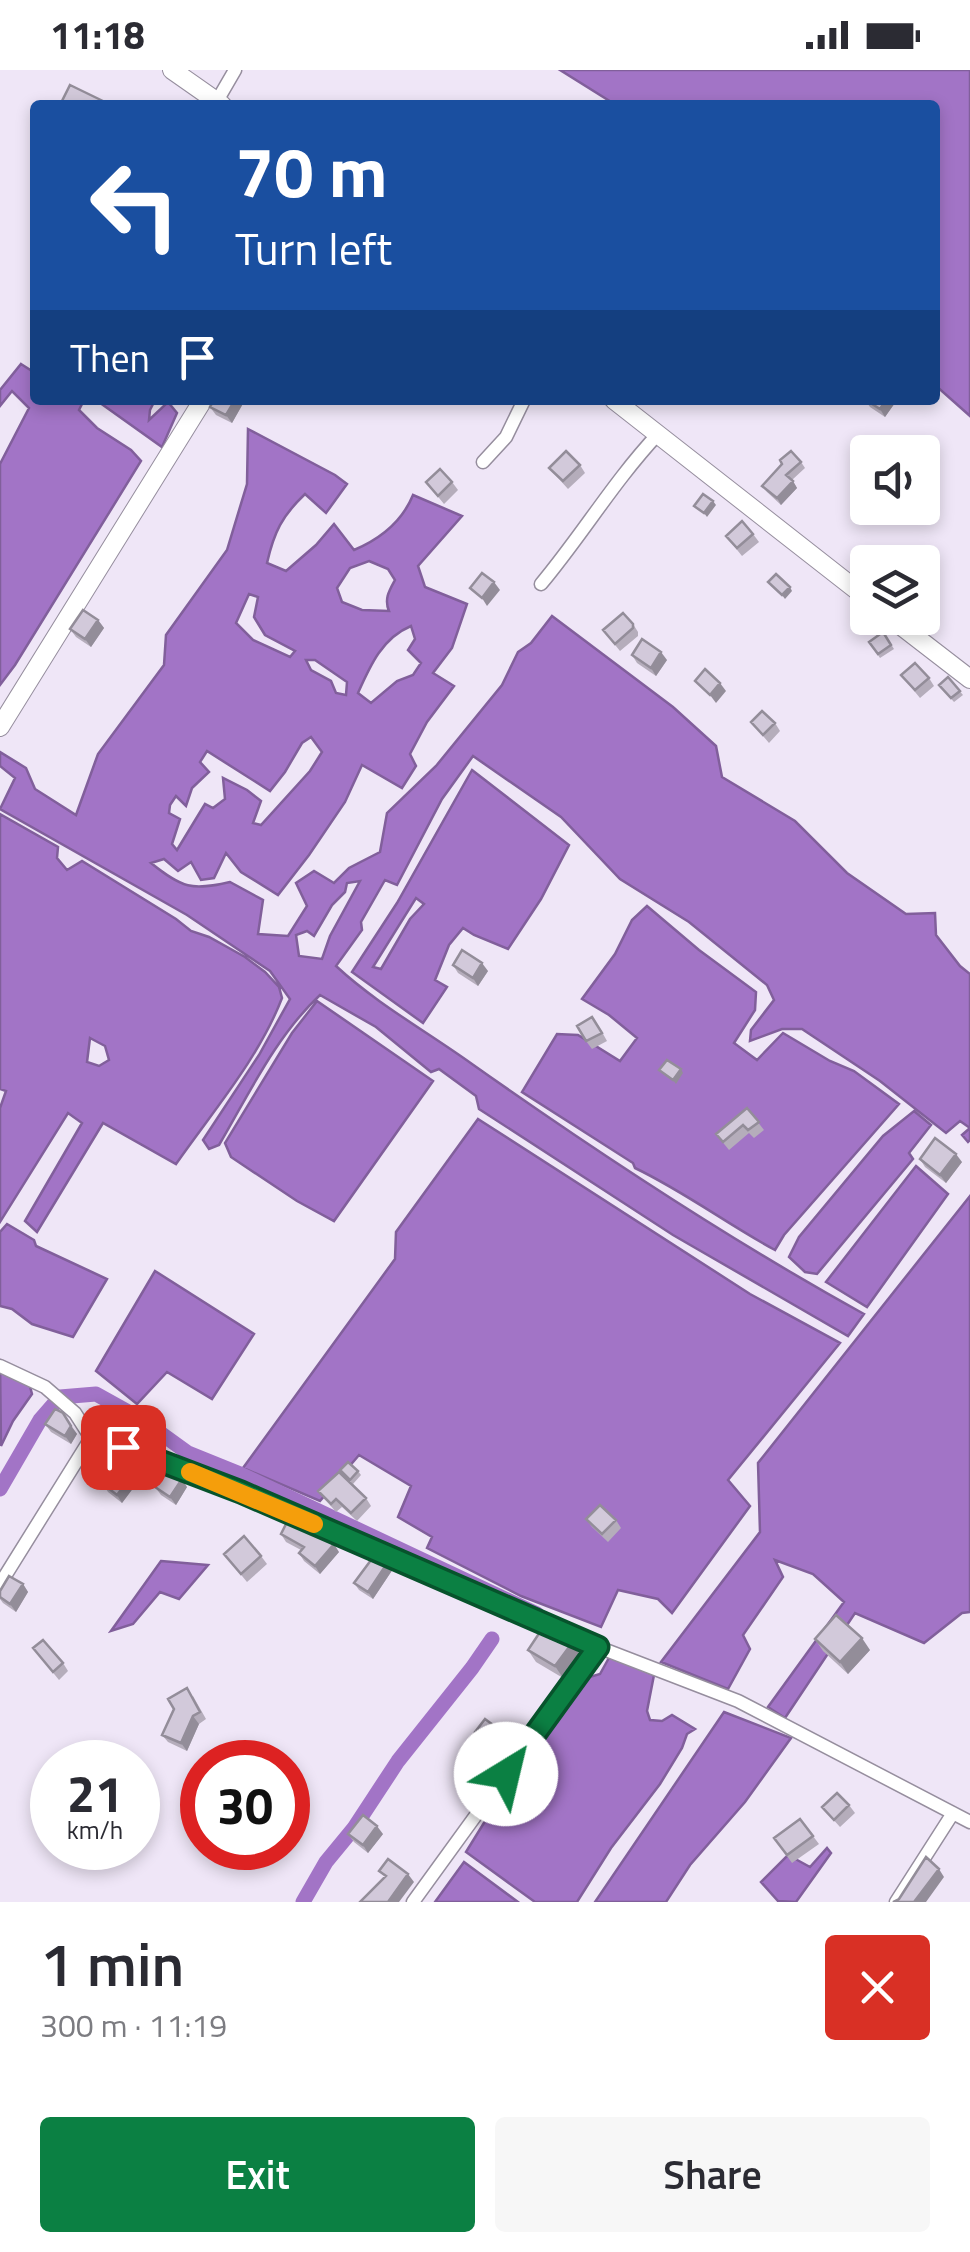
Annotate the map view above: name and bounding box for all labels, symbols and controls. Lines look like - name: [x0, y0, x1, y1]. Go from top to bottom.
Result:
- text: 11:18: [50, 6, 145, 64]
- text: 70 m: [235, 118, 388, 224]
- icon: left: [70, 140, 200, 270]
- text: Turn left: [235, 214, 392, 282]
- text: Then: [70, 329, 150, 387]
- icon: arrive: [170, 330, 225, 385]
- map controls: [850, 435, 940, 635]
- button: sound: [850, 435, 940, 525]
- button: layers: [850, 545, 940, 635]
- pin: [81, 1405, 166, 1490]
- icon: arrive: [96, 1420, 151, 1475]
- position arrow: [454, 1722, 558, 1826]
- speed limit sign: 30: [180, 1740, 310, 1870]
- text: 21: [67, 1755, 123, 1831]
- text: km/h: [67, 1811, 123, 1849]
- text: 1 min: [40, 1918, 184, 2009]
- button: close: [825, 1935, 930, 2040]
- text: 300 m · 11:19: [40, 2001, 227, 2049]
- button: Exit: [40, 2117, 475, 2232]
- button: Share: [495, 2117, 930, 2232]

